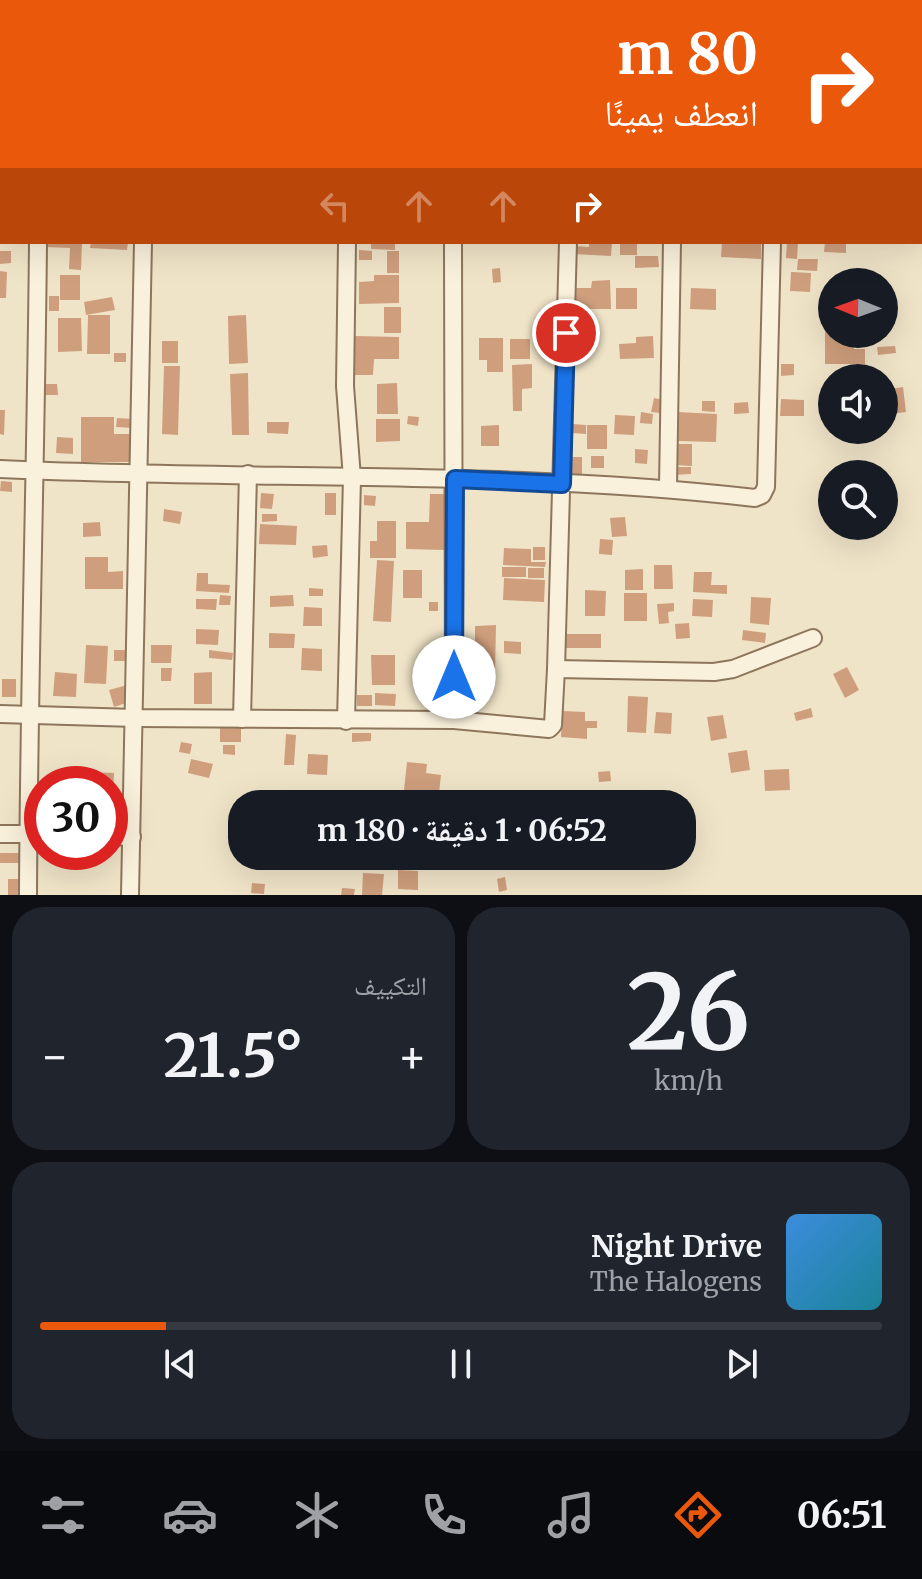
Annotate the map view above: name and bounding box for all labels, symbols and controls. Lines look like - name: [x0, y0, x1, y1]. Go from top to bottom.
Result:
- text: 80 m: [617, 19, 758, 89]
- icon: right: [786, 32, 890, 136]
- text: انعطف يمينًا: [604, 91, 758, 136]
- icon: left: [313, 184, 357, 228]
- icon: ahead: [397, 184, 441, 228]
- icon: ahead: [481, 184, 525, 228]
- icon: right: [565, 184, 609, 228]
- north arrow: [818, 268, 898, 348]
- map controls: [818, 268, 898, 540]
- pin: [532, 299, 600, 367]
- icon: arrive: [544, 311, 588, 355]
- button: sound: [818, 364, 898, 444]
- button: search: [818, 460, 898, 540]
- position arrow: [412, 635, 496, 719]
- speed limit sign: 30: [24, 766, 128, 870]
- text: 06:52 · 1 دقيقة · 180 m: [317, 811, 607, 849]
- text: 26: [627, 947, 750, 1077]
- text: التكييف: [354, 969, 427, 1002]
- text: 21.5°: [164, 1018, 303, 1093]
- text: −: [40, 1029, 69, 1084]
- text: +: [398, 1029, 427, 1084]
- text: km/h: [654, 1064, 723, 1097]
- text: Night Drive: [591, 1227, 762, 1265]
- text: The Halogens: [590, 1265, 762, 1298]
- icon: previous: [158, 1342, 202, 1386]
- icon: pause: [439, 1342, 483, 1386]
- icon: next: [720, 1342, 764, 1386]
- icon: filters: [35, 1487, 91, 1543]
- icon: car: [162, 1487, 218, 1543]
- icon: climate: [289, 1487, 345, 1543]
- icon: phone: [416, 1487, 472, 1543]
- icon: music: [543, 1487, 599, 1543]
- icon: directions: [670, 1487, 726, 1543]
- text: 06:51: [797, 1493, 887, 1538]

